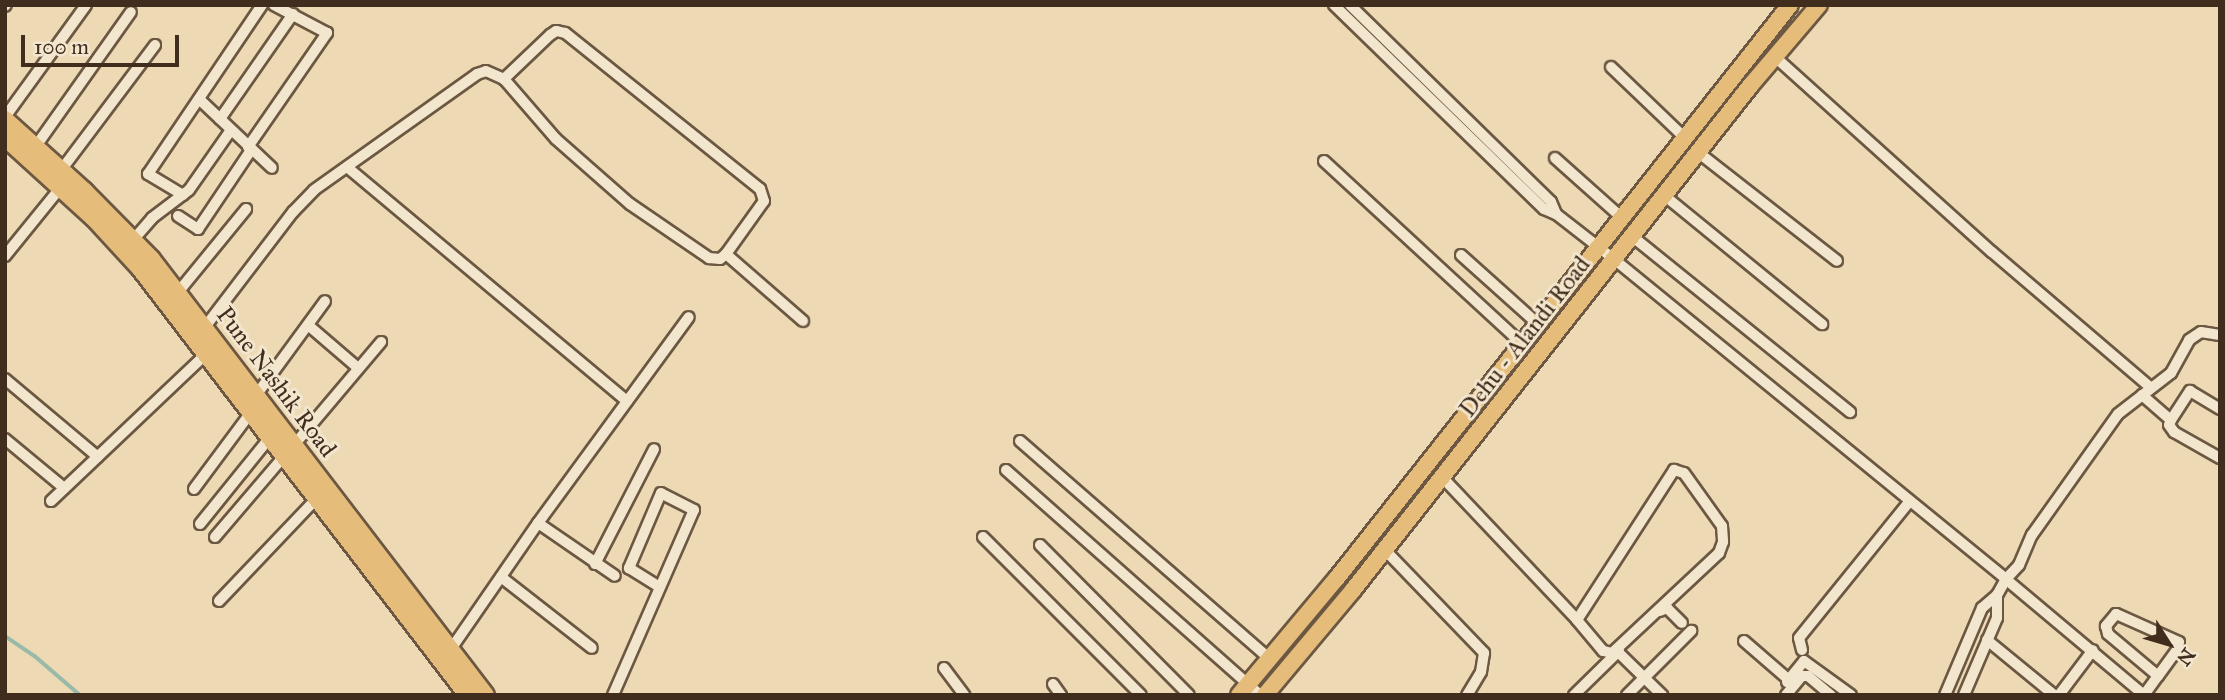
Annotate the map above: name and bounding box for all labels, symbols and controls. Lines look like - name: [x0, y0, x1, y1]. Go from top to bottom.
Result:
- scale bar: [24, 21, 182, 65]
- text: 100 m: [34, 34, 89, 60]
- street label: Dehu - Alandi Road: [1453, 251, 1597, 423]
- street label: Pune Nashik Road: [210, 301, 342, 463]
- north arrow: [2134, 609, 2204, 679]
- text: N: [2172, 644, 2200, 670]

